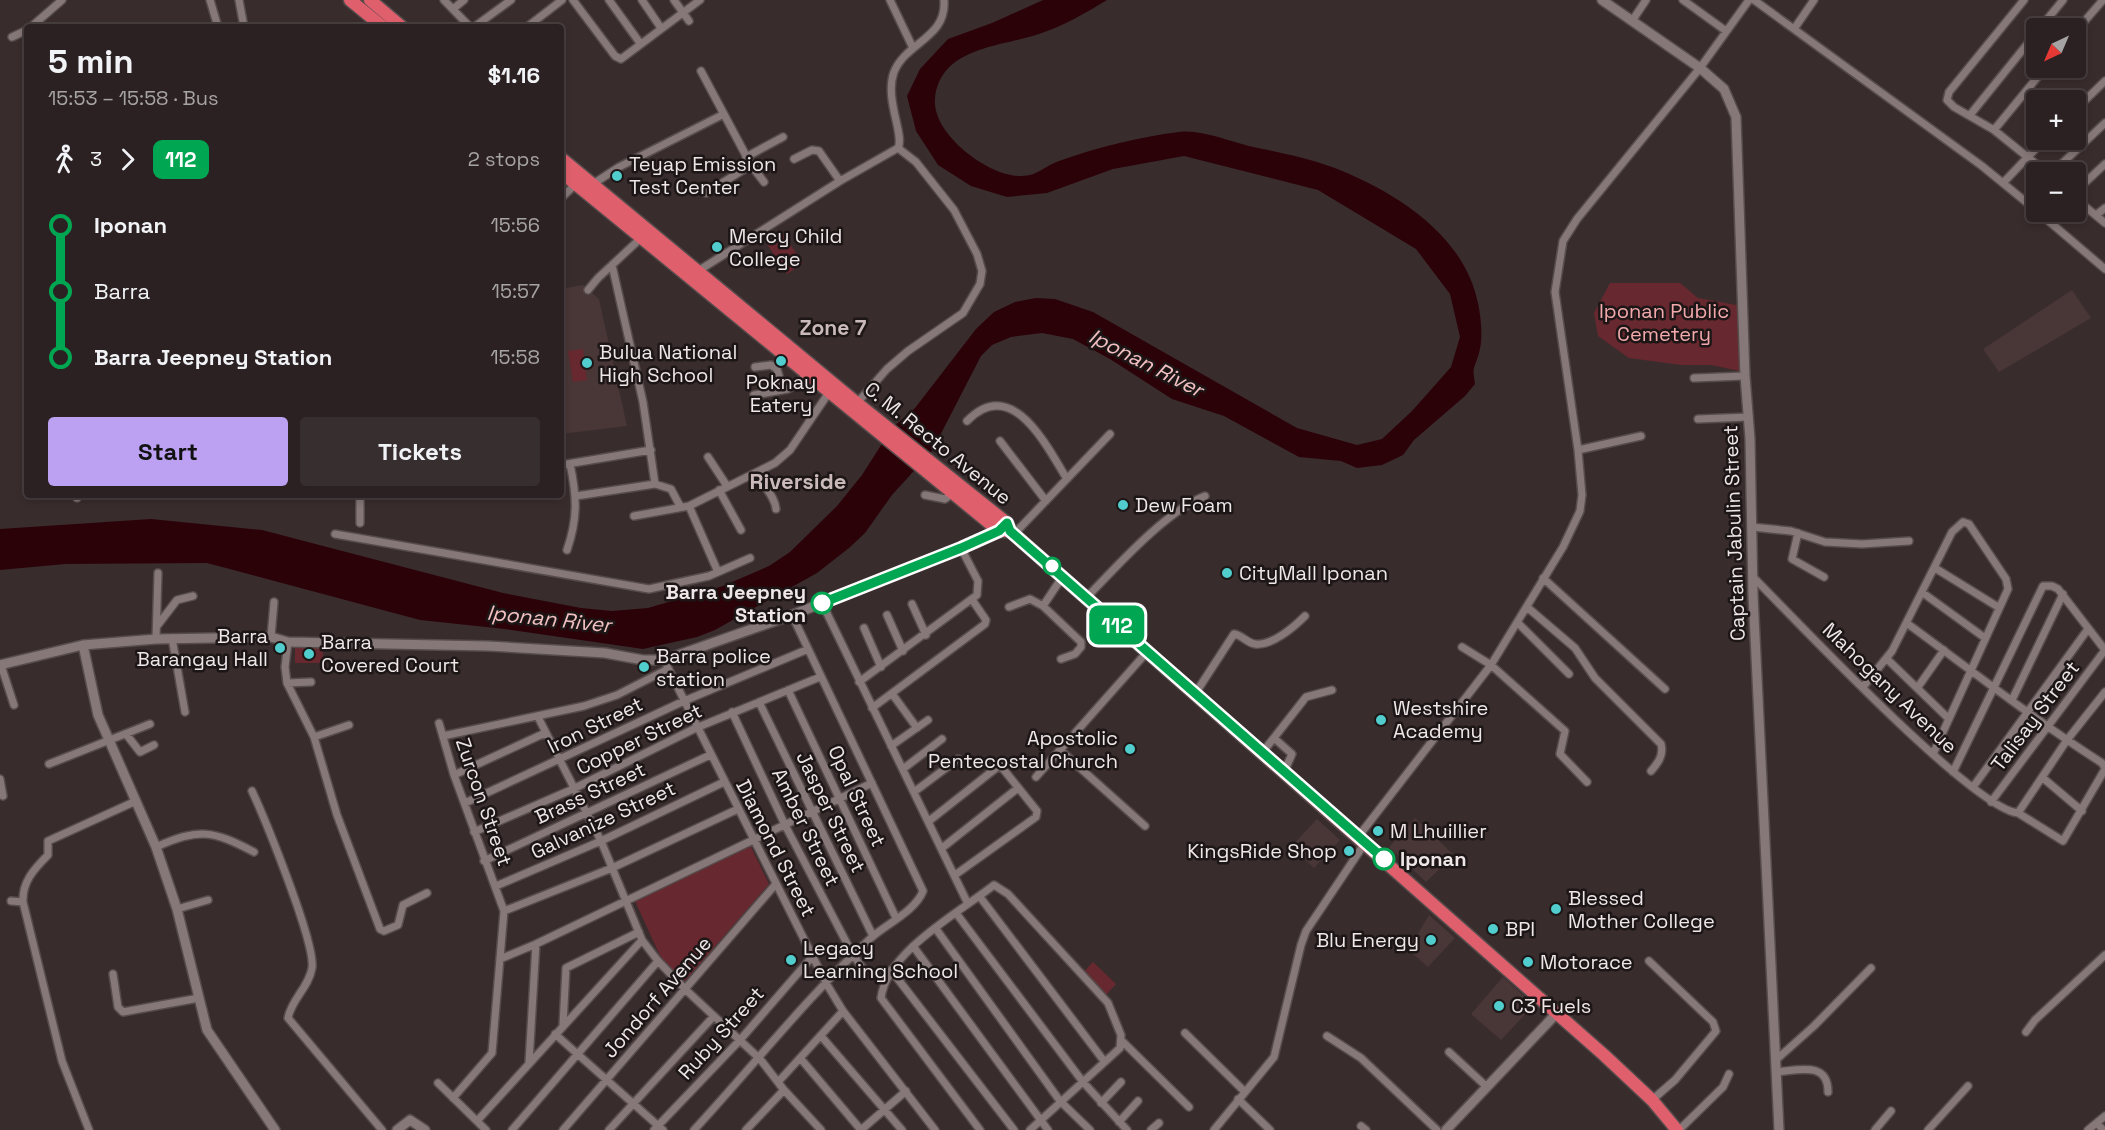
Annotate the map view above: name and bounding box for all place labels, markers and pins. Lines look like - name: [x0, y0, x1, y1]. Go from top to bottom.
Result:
- place label: Teyap Emission Test Center: [629, 151, 776, 200]
- marker: Teyap Emission Test Center: [610, 169, 624, 183]
- place label: Mercy Child College: [729, 223, 842, 272]
- marker: Mercy Child College: [710, 240, 724, 254]
- place label: Bulua National High School: [599, 339, 738, 388]
- marker: Poknay Eatery: [774, 354, 788, 368]
- marker: Bulua National High School: [580, 356, 594, 370]
- place label: Poknay Eatery: [746, 369, 816, 418]
- place label: Dew Foam: [1135, 492, 1233, 518]
- marker: Dew Foam: [1116, 498, 1130, 512]
- unlabelled marker: [1043, 557, 1061, 575]
- place label: CityMall Iponan: [1239, 560, 1388, 586]
- marker: CityMall Iponan: [1220, 566, 1234, 580]
- place label: Barra Jeepney Station: [665, 579, 806, 628]
- marker: Barra Jeepney Station: [811, 592, 833, 614]
- place label: Barra Barangay Hall: [136, 623, 268, 672]
- place label: Barra Covered Court: [321, 629, 459, 678]
- marker: Barra Barangay Hall: [273, 641, 287, 655]
- place label: Barra police station: [656, 643, 771, 692]
- marker: Barra Covered Court: [302, 647, 316, 661]
- marker: Barra police station: [637, 660, 651, 674]
- place label: Westshire Academy: [1393, 695, 1488, 744]
- marker: Westshire Academy: [1374, 713, 1388, 727]
- place label: Apostolic Pentecostal Church: [928, 725, 1118, 774]
- marker: Apostolic Pentecostal Church: [1123, 742, 1137, 756]
- place label: M Lhuillier: [1390, 818, 1487, 844]
- marker: M Lhuillier: [1371, 824, 1385, 838]
- place label: KingsRide Shop: [1187, 838, 1337, 864]
- marker: KingsRide Shop: [1342, 844, 1356, 858]
- place label: Iponan: [1400, 846, 1466, 872]
- marker: Iponan: [1373, 848, 1395, 870]
- place label: Blessed Mother College: [1568, 885, 1715, 934]
- marker: Blessed Mother College: [1549, 902, 1563, 916]
- place label: BPI: [1505, 916, 1535, 942]
- marker: BPI: [1486, 922, 1500, 936]
- place label: Blu Energy: [1316, 927, 1419, 953]
- marker: Blu Energy: [1424, 933, 1438, 947]
- place label: Legacy Learning School: [803, 935, 958, 984]
- place label: Motorace: [1540, 949, 1633, 975]
- marker: Legacy Learning School: [784, 953, 798, 967]
- marker: Motorace: [1521, 955, 1535, 969]
- place label: C3 Fuels: [1511, 993, 1591, 1019]
- marker: C3 Fuels: [1492, 999, 1506, 1013]

